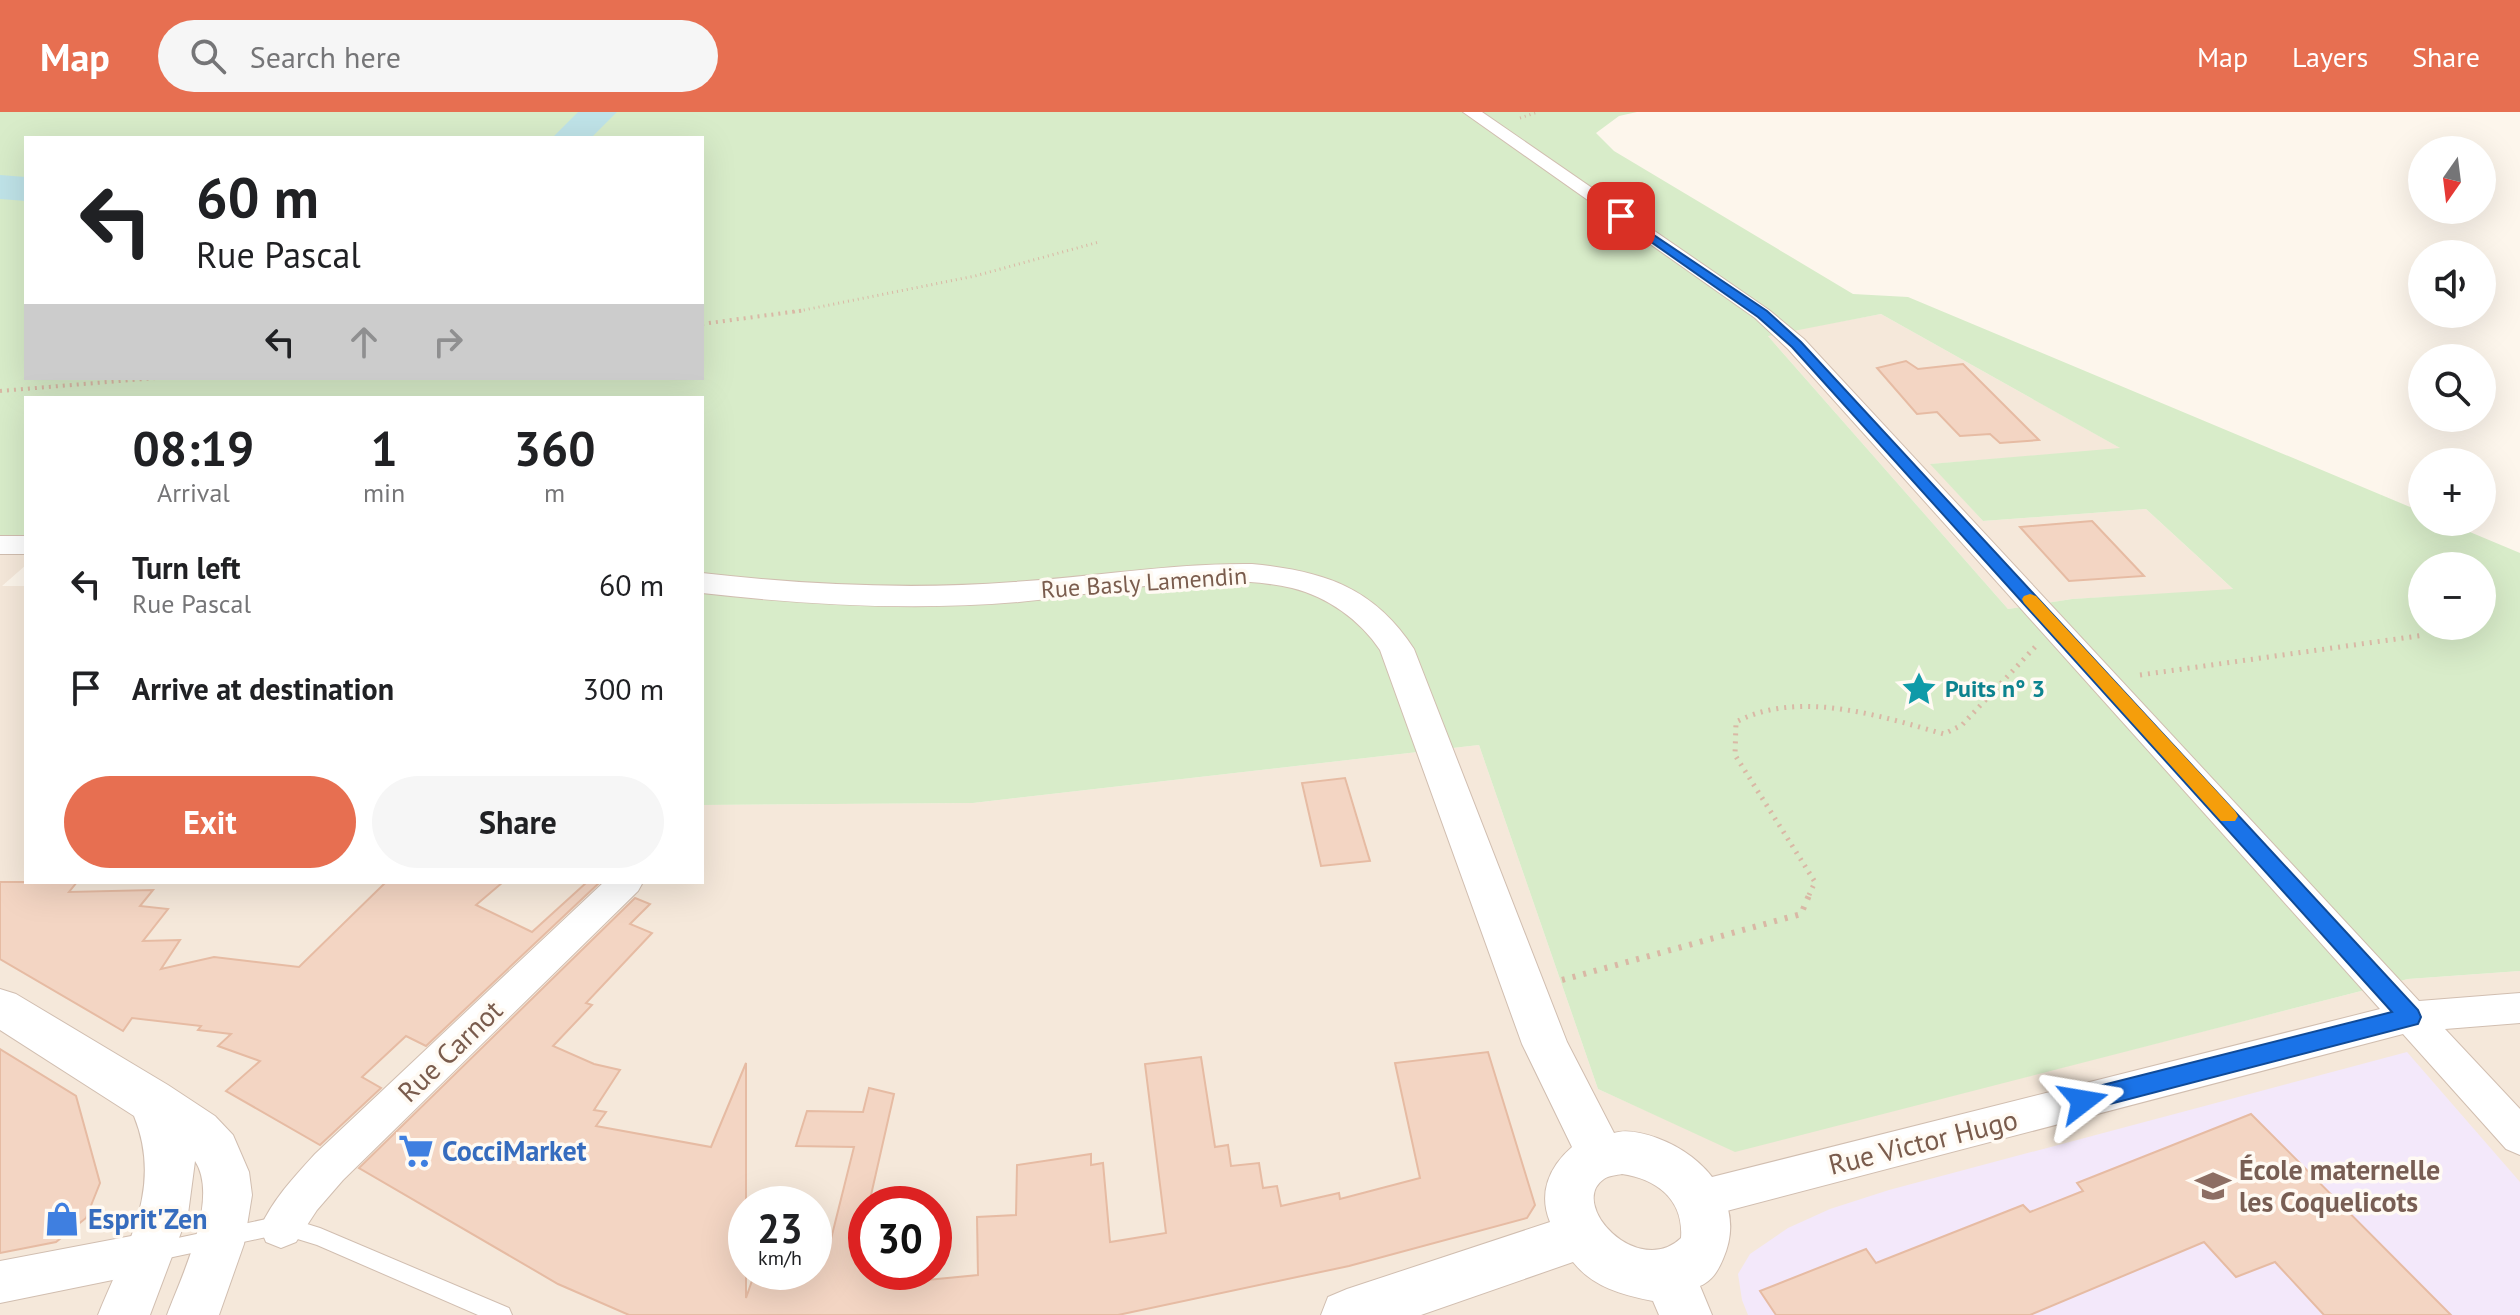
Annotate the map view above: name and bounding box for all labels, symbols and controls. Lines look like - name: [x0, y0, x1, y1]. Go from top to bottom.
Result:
- search box: [158, 20, 718, 92]
- text: Map: [40, 32, 110, 81]
- icon: search: [186, 34, 230, 78]
- text: Search here: [250, 37, 401, 76]
- text: Map: [2197, 38, 2248, 75]
- text: Layers: [2292, 38, 2368, 75]
- text: Share: [2412, 38, 2480, 75]
- north arrow: [2408, 136, 2496, 224]
- map controls: [2408, 136, 2496, 640]
- text: 60 m: [196, 161, 319, 233]
- icon: left: [64, 168, 168, 272]
- pin: [1587, 182, 1655, 250]
- icon: arrive: [1599, 194, 1643, 238]
- text: Rue Pascal: [196, 231, 361, 278]
- button: sound: [2408, 240, 2496, 328]
- icon: left: [258, 320, 302, 364]
- icon: ahead: [342, 320, 386, 364]
- icon: right: [426, 320, 470, 364]
- button: search: [2408, 344, 2496, 432]
- text: 08:19: [133, 417, 254, 479]
- text: 1: [370, 417, 398, 479]
- text: 360: [514, 417, 595, 479]
- button: +: [2408, 448, 2496, 536]
- text: Arrival: [157, 476, 230, 509]
- text: min: [363, 476, 405, 509]
- text: m: [544, 476, 565, 509]
- text: Turn left: [132, 548, 240, 587]
- button: −: [2408, 552, 2496, 640]
- street label: Rue Basly Lamendin: [1040, 560, 1248, 605]
- icon: left: [64, 562, 108, 606]
- text: 60 m: [599, 565, 664, 604]
- text: Rue Pascal: [132, 587, 251, 620]
- icon: arrive: [64, 666, 108, 710]
- text: Arrive at destination: [132, 669, 394, 708]
- text: 300 m: [583, 669, 664, 708]
- place icon: Puits n° 3: [1900, 670, 1938, 708]
- place label: Puits n° 3: [1945, 673, 2045, 704]
- button: Exit: [64, 776, 356, 868]
- button: Share: [372, 776, 664, 868]
- street label: Rue Carnot: [389, 991, 510, 1110]
- position arrow: [2041, 1059, 2125, 1143]
- street label: Rue Victor Hugo: [1825, 1100, 2021, 1183]
- supermarket icon: CocciMarket: [397, 1132, 435, 1170]
- place label: CocciMarket: [442, 1132, 587, 1169]
- place label: École maternelle les Coquelicots: [2239, 1151, 2440, 1220]
- school or university icon: École maternelle les Coquelicots: [2194, 1167, 2232, 1205]
- speed limit sign: 30: [848, 1186, 952, 1290]
- shop icon: Esprit'Zen: [43, 1200, 81, 1238]
- place label: Esprit'Zen: [88, 1200, 208, 1237]
- text: 23: [757, 1202, 803, 1254]
- text: km/h: [758, 1245, 802, 1271]

